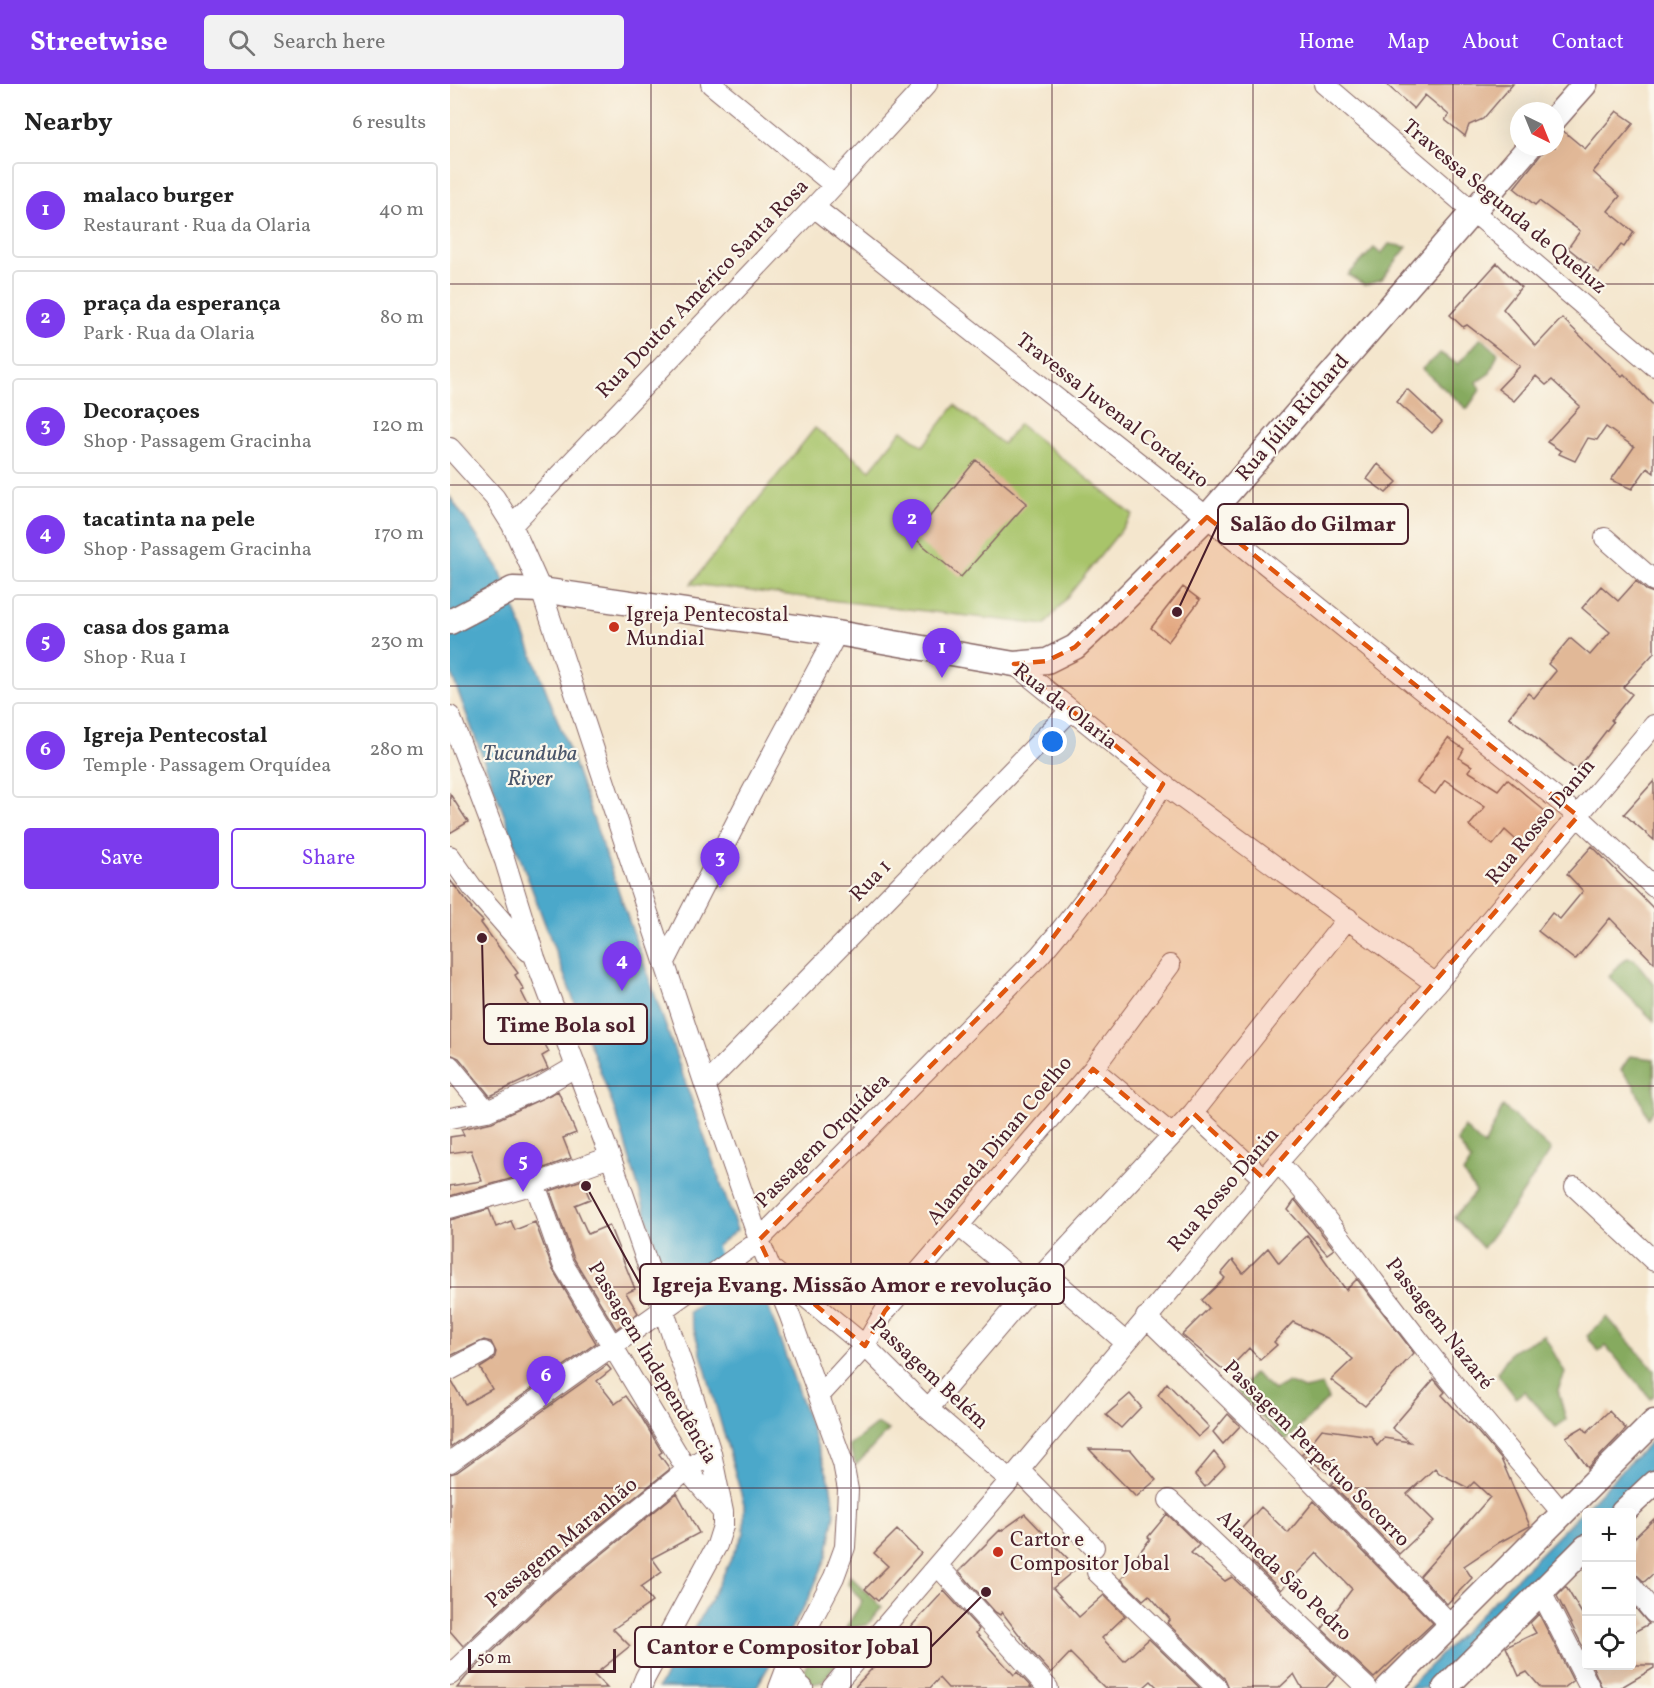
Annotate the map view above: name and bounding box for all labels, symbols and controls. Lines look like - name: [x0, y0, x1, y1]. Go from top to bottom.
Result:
- search box: [204, 15, 624, 69]
- text: Streetwise: [30, 23, 168, 62]
- icon: search: [225, 26, 258, 59]
- text: Search here: [273, 27, 385, 58]
- text: Home: [1299, 28, 1354, 57]
- text: Map: [1387, 28, 1429, 57]
- text: About: [1462, 28, 1519, 57]
- text: Contact: [1552, 28, 1624, 57]
- north arrow: [1510, 102, 1564, 156]
- text: Nearby: [24, 105, 113, 141]
- text: 6 results: [353, 109, 426, 137]
- street label: Travessa Segunda de Queluz: [1396, 113, 1612, 301]
- street label: Rua Doutor Américo Santa Rosa: [590, 173, 816, 405]
- text: malaco burger: [83, 181, 234, 212]
- text: 1: [41, 196, 50, 224]
- text: 40 m: [379, 196, 424, 224]
- text: Restaurant · Rua da Olaria: [83, 212, 311, 240]
- text: praça da esperança: [83, 289, 281, 320]
- text: 2: [40, 304, 51, 332]
- text: 80 m: [380, 304, 424, 332]
- text: Park · Rua da Olaria: [83, 320, 255, 348]
- street label: Travessa Juvenal Cordeiro: [1009, 326, 1215, 496]
- street label: Rua Júlia Richard: [1230, 348, 1356, 488]
- text: Decoraçoes: [83, 397, 200, 428]
- text: 3: [40, 412, 51, 440]
- text: 120 m: [372, 412, 424, 440]
- text: Shop · Passagem Gracinha: [83, 428, 312, 456]
- pin: 2: [892, 500, 932, 549]
- callout: Salão do Gilmar: [1218, 504, 1408, 544]
- text: tacatinta na pele: [83, 505, 255, 536]
- text: Salão do Gilmar: [1230, 510, 1396, 541]
- text: 4: [39, 520, 52, 548]
- text: 170 m: [374, 520, 424, 548]
- text: Shop · Passagem Gracinha: [83, 536, 312, 564]
- place label: Igreja Pentecostal Mundial: [626, 601, 789, 654]
- text: casa dos gama: [83, 613, 230, 644]
- marker: Igreja Pentecostal Mundial: [607, 620, 621, 634]
- text: 5: [41, 628, 50, 656]
- text: 230 m: [370, 628, 424, 656]
- pin: 1: [922, 628, 962, 678]
- text: Shop · Rua 1: [83, 644, 187, 672]
- street label: Rua da Olaria: [1007, 657, 1123, 757]
- text: Igreja Pentecostal: [83, 721, 268, 752]
- your location: [1038, 727, 1067, 756]
- text: 6: [40, 736, 51, 764]
- text: 280 m: [369, 736, 424, 764]
- water label: Tucunduba River: [483, 739, 578, 795]
- text: Temple · Passagem Orquídea: [83, 752, 331, 780]
- street label: Rua Rosso Danin: [1480, 753, 1602, 891]
- button: Save: [24, 828, 219, 889]
- button: Share: [231, 828, 426, 889]
- pin: 3: [700, 838, 740, 888]
- street label: Rua 1: [844, 853, 898, 909]
- pin: 4: [602, 942, 642, 991]
- callout: Time Bola sol: [484, 1004, 647, 1044]
- text: Time Bola sol: [497, 1011, 635, 1042]
- street label: Alameda Dinan Coelho: [921, 1050, 1079, 1232]
- street label: Passagem Orquídea: [749, 1067, 897, 1215]
- street label: Rua Rosso Danin: [1162, 1121, 1286, 1259]
- pin: 5: [504, 1142, 542, 1192]
- street label: Passagem Nazaré: [1378, 1252, 1500, 1396]
- street label: Passagem Independência: [580, 1256, 724, 1470]
- callout: Igreja Evang. Missão Amor e revolução: [640, 1264, 1064, 1304]
- text: Igreja Evang. Missão Amor e revolução: [652, 1271, 1052, 1302]
- street label: Passagem Belém: [863, 1311, 995, 1437]
- street label: Passagem Perpétuo Socorro: [1216, 1354, 1416, 1554]
- pin: 6: [526, 1356, 566, 1406]
- street label: Passagem Maranhão: [480, 1471, 644, 1615]
- street label: Alameda São Pedro: [1210, 1504, 1358, 1648]
- map controls: [1582, 1508, 1636, 1670]
- button: +: [1582, 1508, 1636, 1562]
- place label: Cartor e Compositor Jobal: [1010, 1526, 1169, 1579]
- marker: Cartor e Compositor Jobal: [991, 1545, 1005, 1559]
- button: −: [1582, 1562, 1636, 1616]
- button: locate: [1582, 1616, 1636, 1670]
- callout: Cantor e Compositor Jobal: [635, 1627, 931, 1667]
- text: Cantor e Compositor Jobal: [647, 1633, 919, 1664]
- scale bar: [468, 1646, 616, 1674]
- text: 50 m: [477, 1648, 511, 1670]

